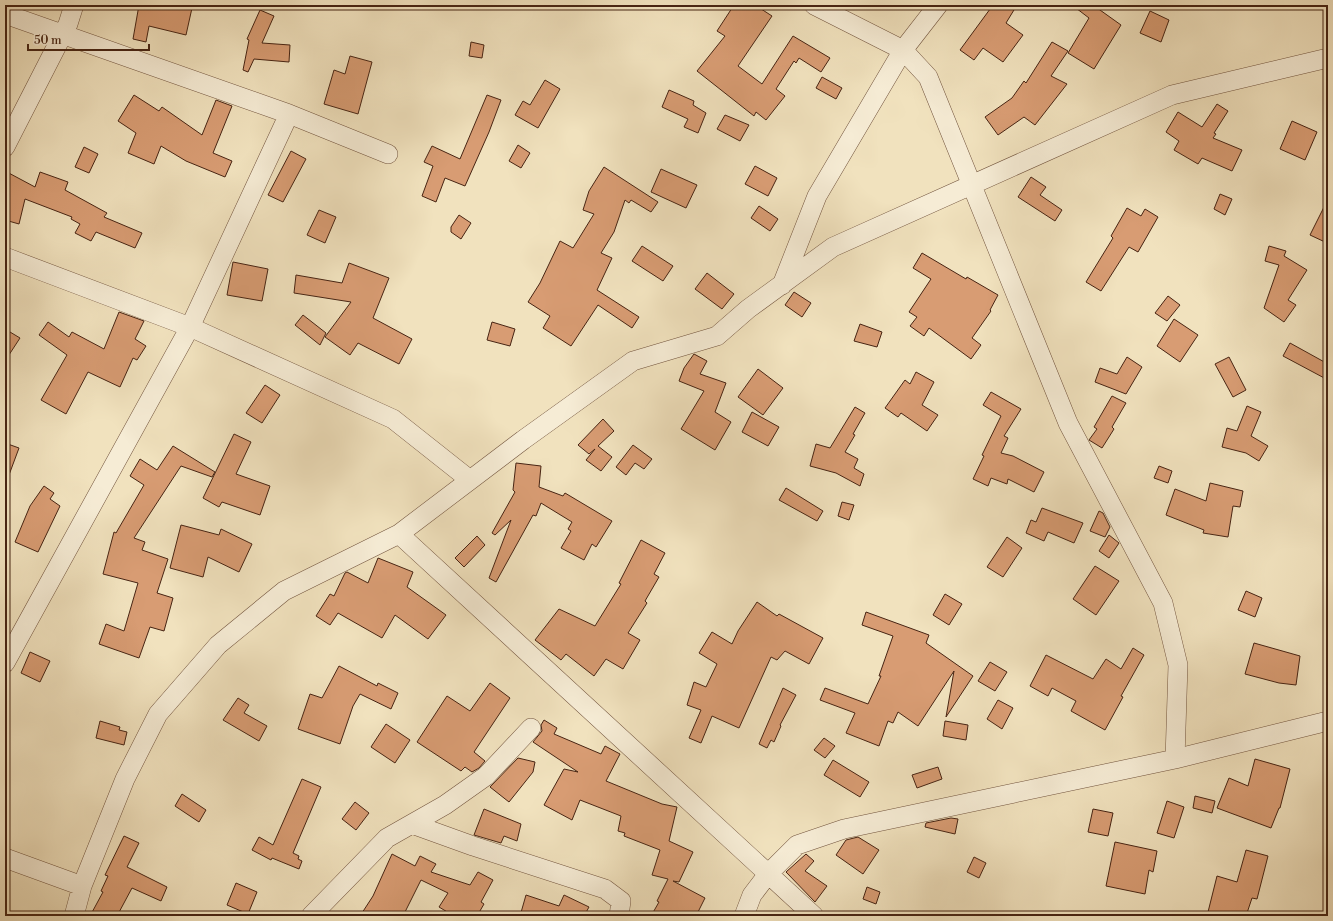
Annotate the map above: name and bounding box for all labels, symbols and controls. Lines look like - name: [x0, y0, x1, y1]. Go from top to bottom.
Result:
- scale bar: [28, 26, 149, 52]
- text: 50 m: [34, 33, 62, 48]

